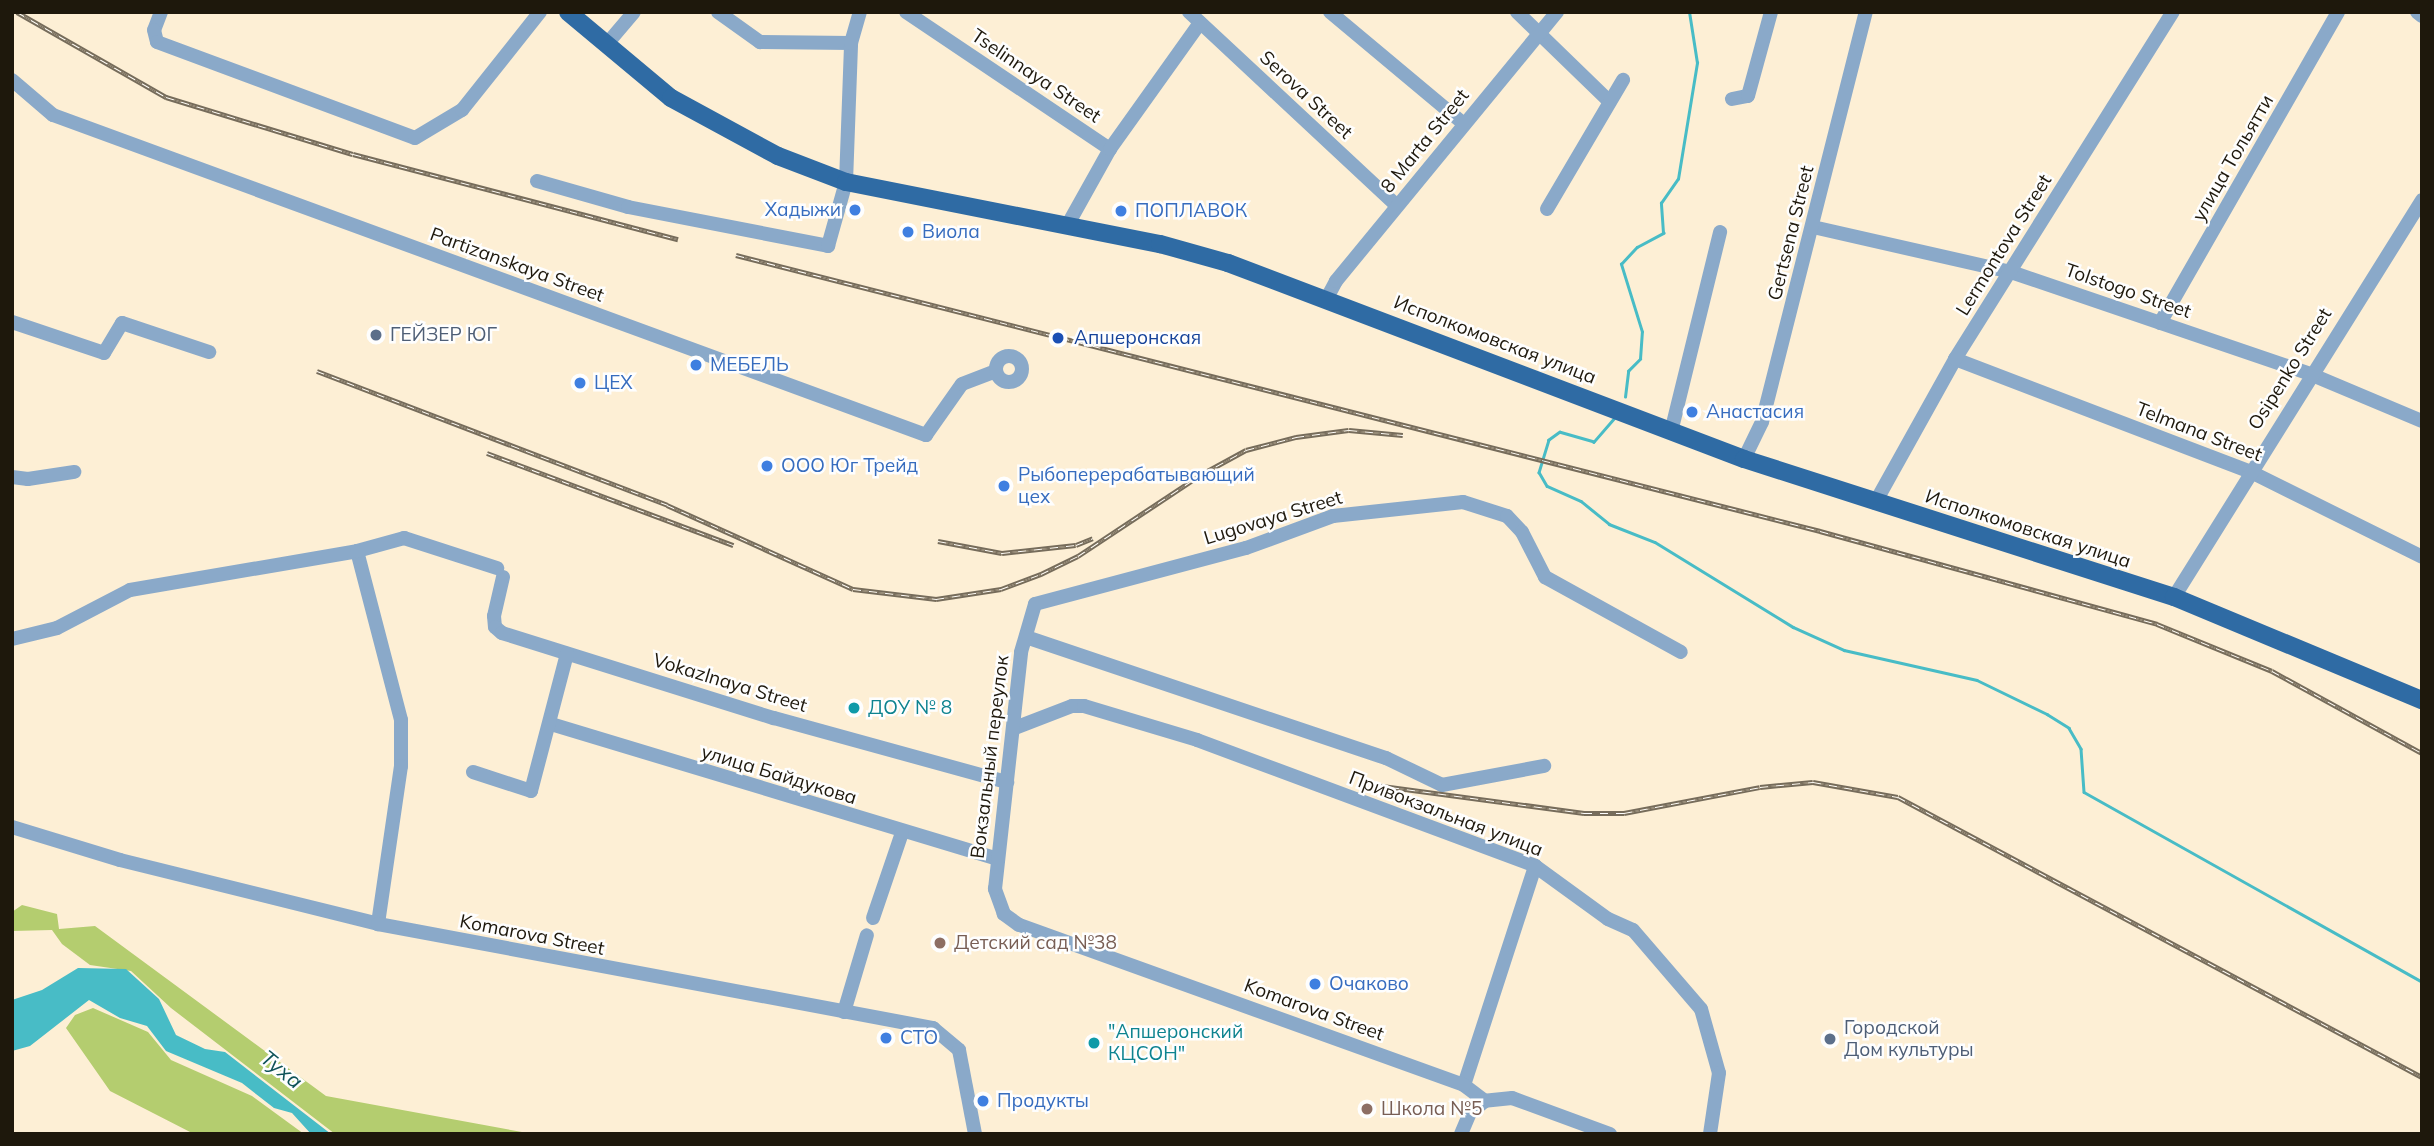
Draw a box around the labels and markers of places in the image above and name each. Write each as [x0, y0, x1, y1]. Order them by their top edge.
place label: Хадыжи [765, 199, 841, 221]
place label: ПОПЛАВОК [1135, 200, 1247, 222]
marker: Хадыжи [847, 202, 863, 218]
marker: ПОПЛАВОК [1113, 203, 1129, 219]
place label: Виола [922, 221, 980, 243]
marker: Виола [900, 224, 916, 240]
place label: ГЕЙЗЕР ЮГ [390, 324, 497, 346]
marker: ГЕЙЗЕР ЮГ [368, 327, 384, 343]
place label: Апшеронская [1074, 327, 1201, 349]
marker: Апшеронская [1048, 328, 1068, 348]
place label: МЕБЕЛЬ [710, 354, 789, 376]
marker: МЕБЕЛЬ [688, 357, 704, 373]
place label: ЦЕХ [594, 372, 633, 394]
marker: ЦЕХ [572, 375, 588, 391]
place label: Анастасия [1706, 401, 1804, 423]
marker: Анастасия [1684, 404, 1700, 420]
place label: ООО Юг Трейд [781, 455, 918, 477]
marker: ООО Юг Трейд [759, 458, 775, 474]
place label: Рыбоперерабатывающий цех [1018, 464, 1255, 508]
marker: Рыбоперерабатывающий цех [996, 478, 1012, 494]
place label: ДОУ № 8 [868, 697, 952, 719]
marker: ДОУ № 8 [846, 700, 862, 716]
place label: Детский сад №38 [954, 932, 1117, 954]
marker: Детский сад №38 [932, 935, 948, 951]
place label: Очаково [1329, 973, 1409, 995]
marker: Очаково [1307, 976, 1323, 992]
place label: Городской Дом культуры [1844, 1017, 1974, 1061]
place label: "Апшеронский КЦСОН" [1108, 1021, 1243, 1065]
place label: СТО [900, 1027, 938, 1049]
marker: СТО [878, 1030, 894, 1046]
marker: Городской Дом культуры [1822, 1031, 1838, 1047]
marker: "Апшеронский КЦСОН" [1086, 1035, 1102, 1051]
place label: Продукты [997, 1090, 1089, 1112]
marker: Продукты [975, 1093, 991, 1109]
place label: Школа №5 [1381, 1098, 1482, 1120]
marker: Школа №5 [1359, 1101, 1375, 1117]

